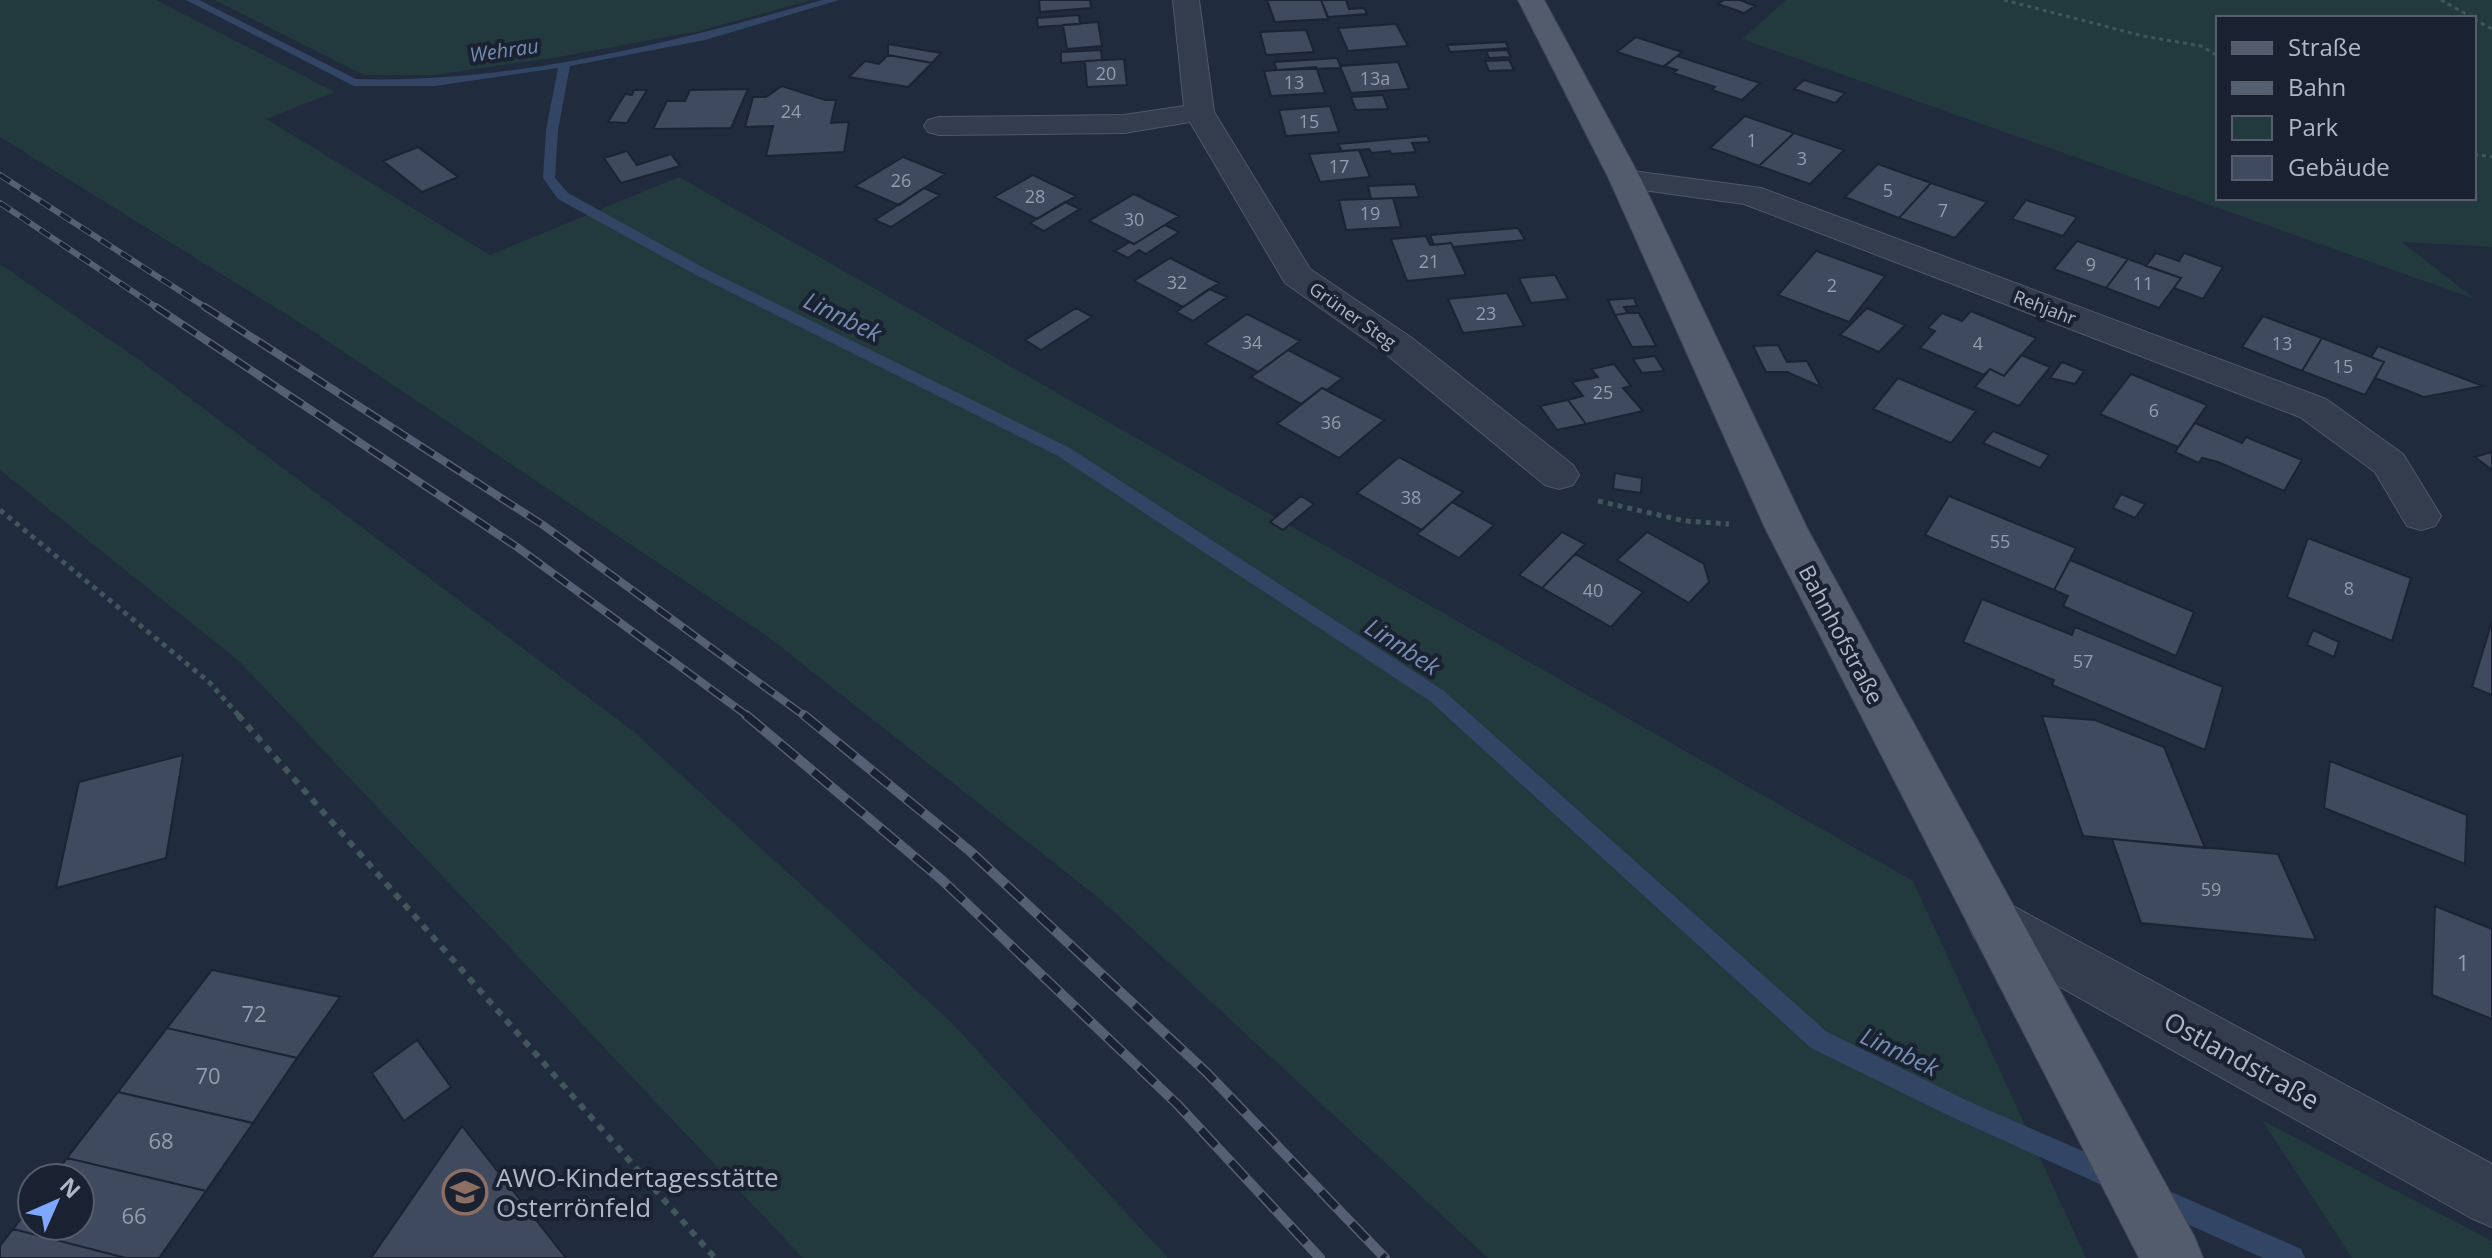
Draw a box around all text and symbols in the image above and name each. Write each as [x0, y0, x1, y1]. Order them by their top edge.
legend [2216, 16, 2476, 200]
text: Straße [2288, 30, 2361, 63]
water label: Wehrau [468, 32, 540, 68]
house number: 20 [1096, 61, 1116, 85]
house number: 13a [1360, 66, 1390, 90]
house number: 13 [1284, 70, 1304, 94]
text: Bahn [2288, 70, 2346, 103]
house number: 24 [781, 99, 801, 123]
house number: 15 [1299, 109, 1319, 133]
text: Park [2288, 110, 2339, 143]
house number: 1 [1747, 128, 1757, 152]
house number: 3 [1797, 146, 1807, 170]
text: Gebäude [2288, 150, 2390, 183]
house number: 17 [1329, 154, 1349, 178]
house number: 26 [891, 168, 911, 192]
house number: 5 [1883, 178, 1893, 202]
house number: 28 [1025, 184, 1045, 208]
house number: 7 [1938, 198, 1948, 222]
house number: 19 [1360, 201, 1380, 225]
house number: 30 [1124, 207, 1144, 231]
house number: 21 [1419, 249, 1439, 273]
house number: 9 [2086, 252, 2096, 276]
house number: 32 [1167, 270, 1187, 294]
house number: 11 [2133, 271, 2153, 295]
house number: 2 [1827, 273, 1837, 297]
street label: Grüner Steg [1305, 276, 1401, 354]
water label: Linnbek [799, 283, 889, 350]
street label: Rehjahr [2010, 284, 2080, 330]
house number: 23 [1476, 301, 1496, 325]
house number: 34 [1242, 330, 1262, 354]
house number: 4 [1973, 331, 1983, 355]
house number: 13 [2272, 331, 2292, 355]
house number: 15 [2333, 354, 2353, 378]
house number: 25 [1593, 380, 1613, 404]
house number: 6 [2149, 398, 2159, 422]
house number: 36 [1321, 410, 1341, 434]
house number: 38 [1401, 485, 1421, 509]
house number: 55 [1990, 529, 2010, 553]
street label: Bahnhofstraße [1793, 559, 1891, 709]
house number: 8 [2344, 576, 2354, 600]
house number: 40 [1583, 578, 1603, 602]
water label: Linnbek [1359, 610, 1448, 683]
house number: 57 [2073, 649, 2093, 673]
house number: 59 [2201, 877, 2221, 901]
house number: 1 [2457, 947, 2469, 977]
house number: 72 [241, 998, 267, 1028]
street label: Ostlandstraße [2158, 1002, 2326, 1118]
water label: Linnbek [1856, 1019, 1946, 1084]
house number: 70 [195, 1060, 221, 1090]
house number: 68 [148, 1125, 174, 1155]
place label: AWO-Kindertagesstätte Osterrönfeld [496, 1159, 779, 1225]
north arrow [16, 1162, 96, 1242]
school or university icon: AWO-Kindertagesstätte Osterrönfeld [441, 1168, 489, 1216]
text: N [54, 1170, 88, 1204]
house number: 66 [121, 1200, 147, 1230]

